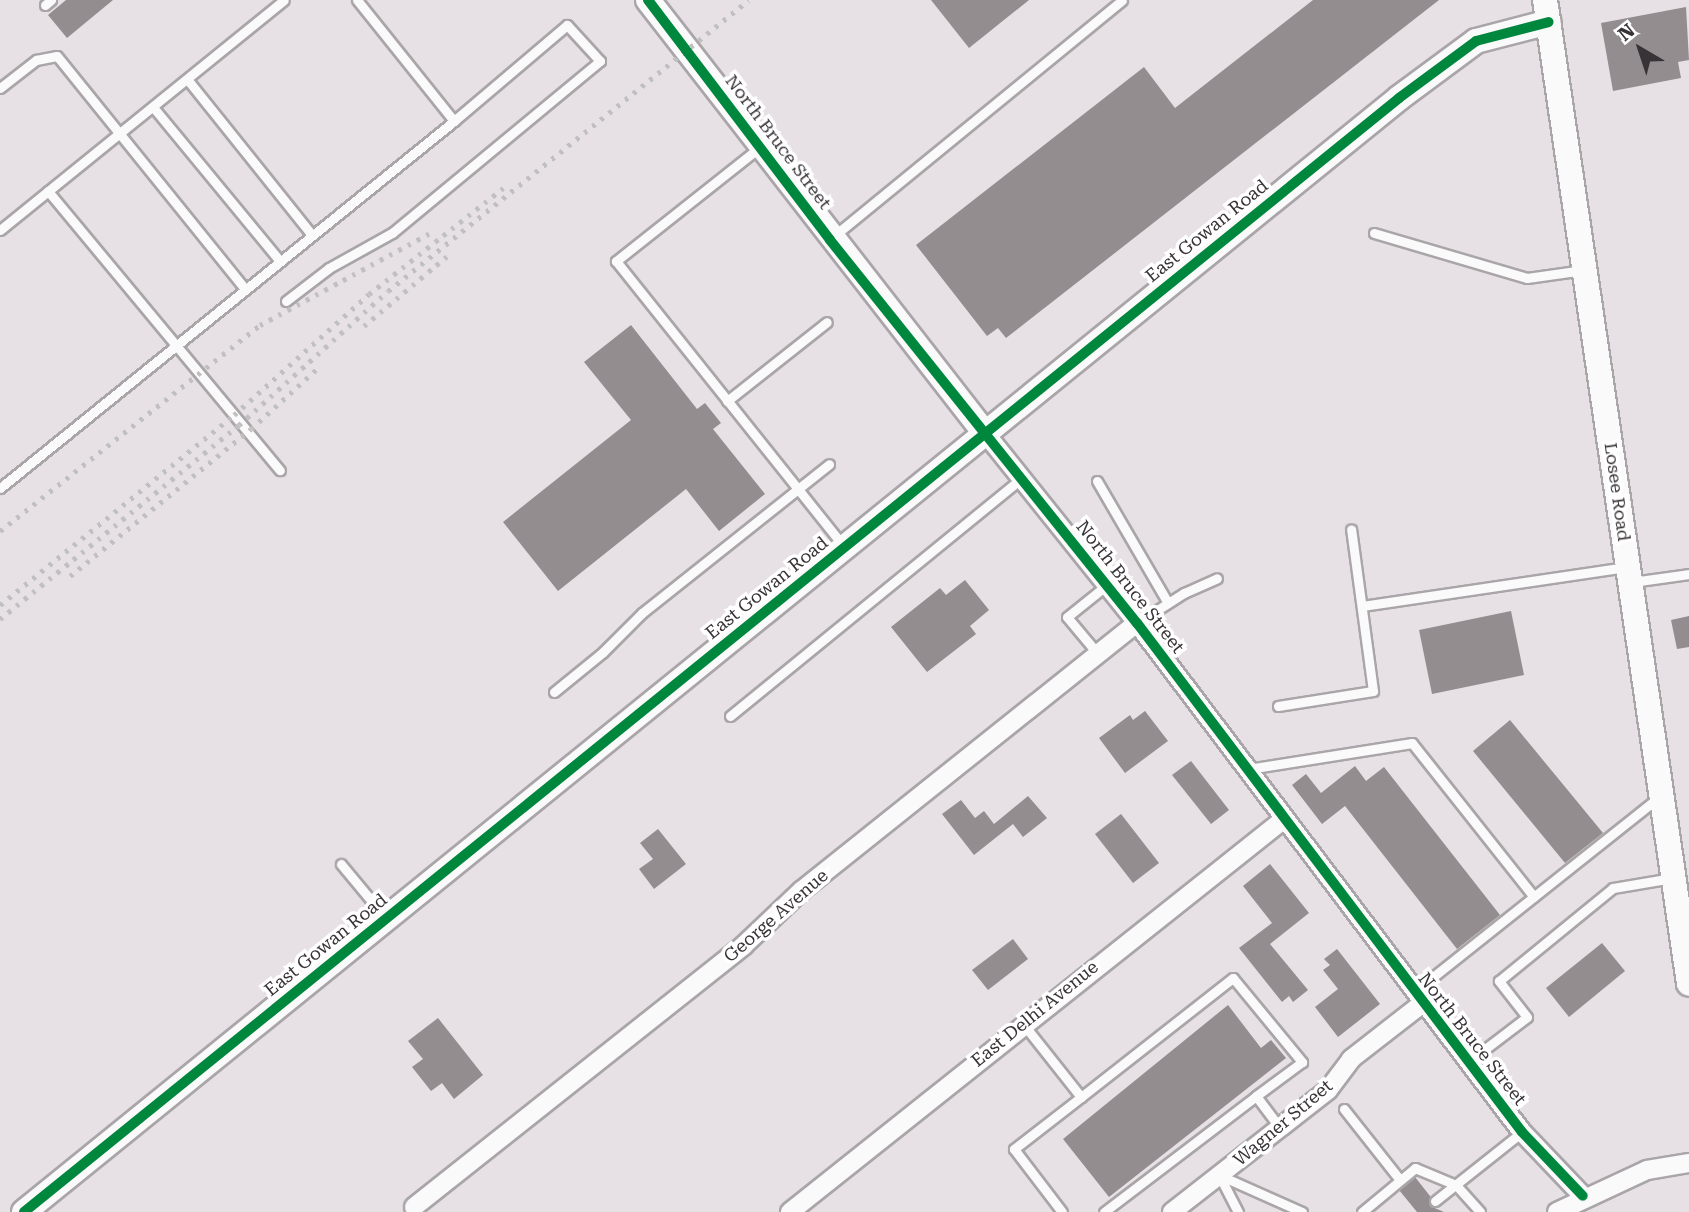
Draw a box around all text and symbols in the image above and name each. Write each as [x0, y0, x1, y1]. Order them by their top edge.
north arrow [1605, 14, 1675, 84]
text: N [1614, 19, 1639, 46]
street label: North Bruce Street [720, 71, 836, 213]
street label: East Gowan Road [1142, 175, 1272, 287]
street label: Losee Road [1599, 441, 1635, 543]
street label: North Bruce Street [1071, 516, 1189, 658]
street label: East Gowan Road [702, 532, 832, 644]
street label: George Avenue [719, 865, 833, 967]
street label: East Gowan Road [261, 889, 391, 1001]
street label: East Delhi Avenue [967, 956, 1103, 1072]
street label: North Bruce Street [1413, 968, 1531, 1110]
street label: Wagner Street [1229, 1075, 1337, 1171]

